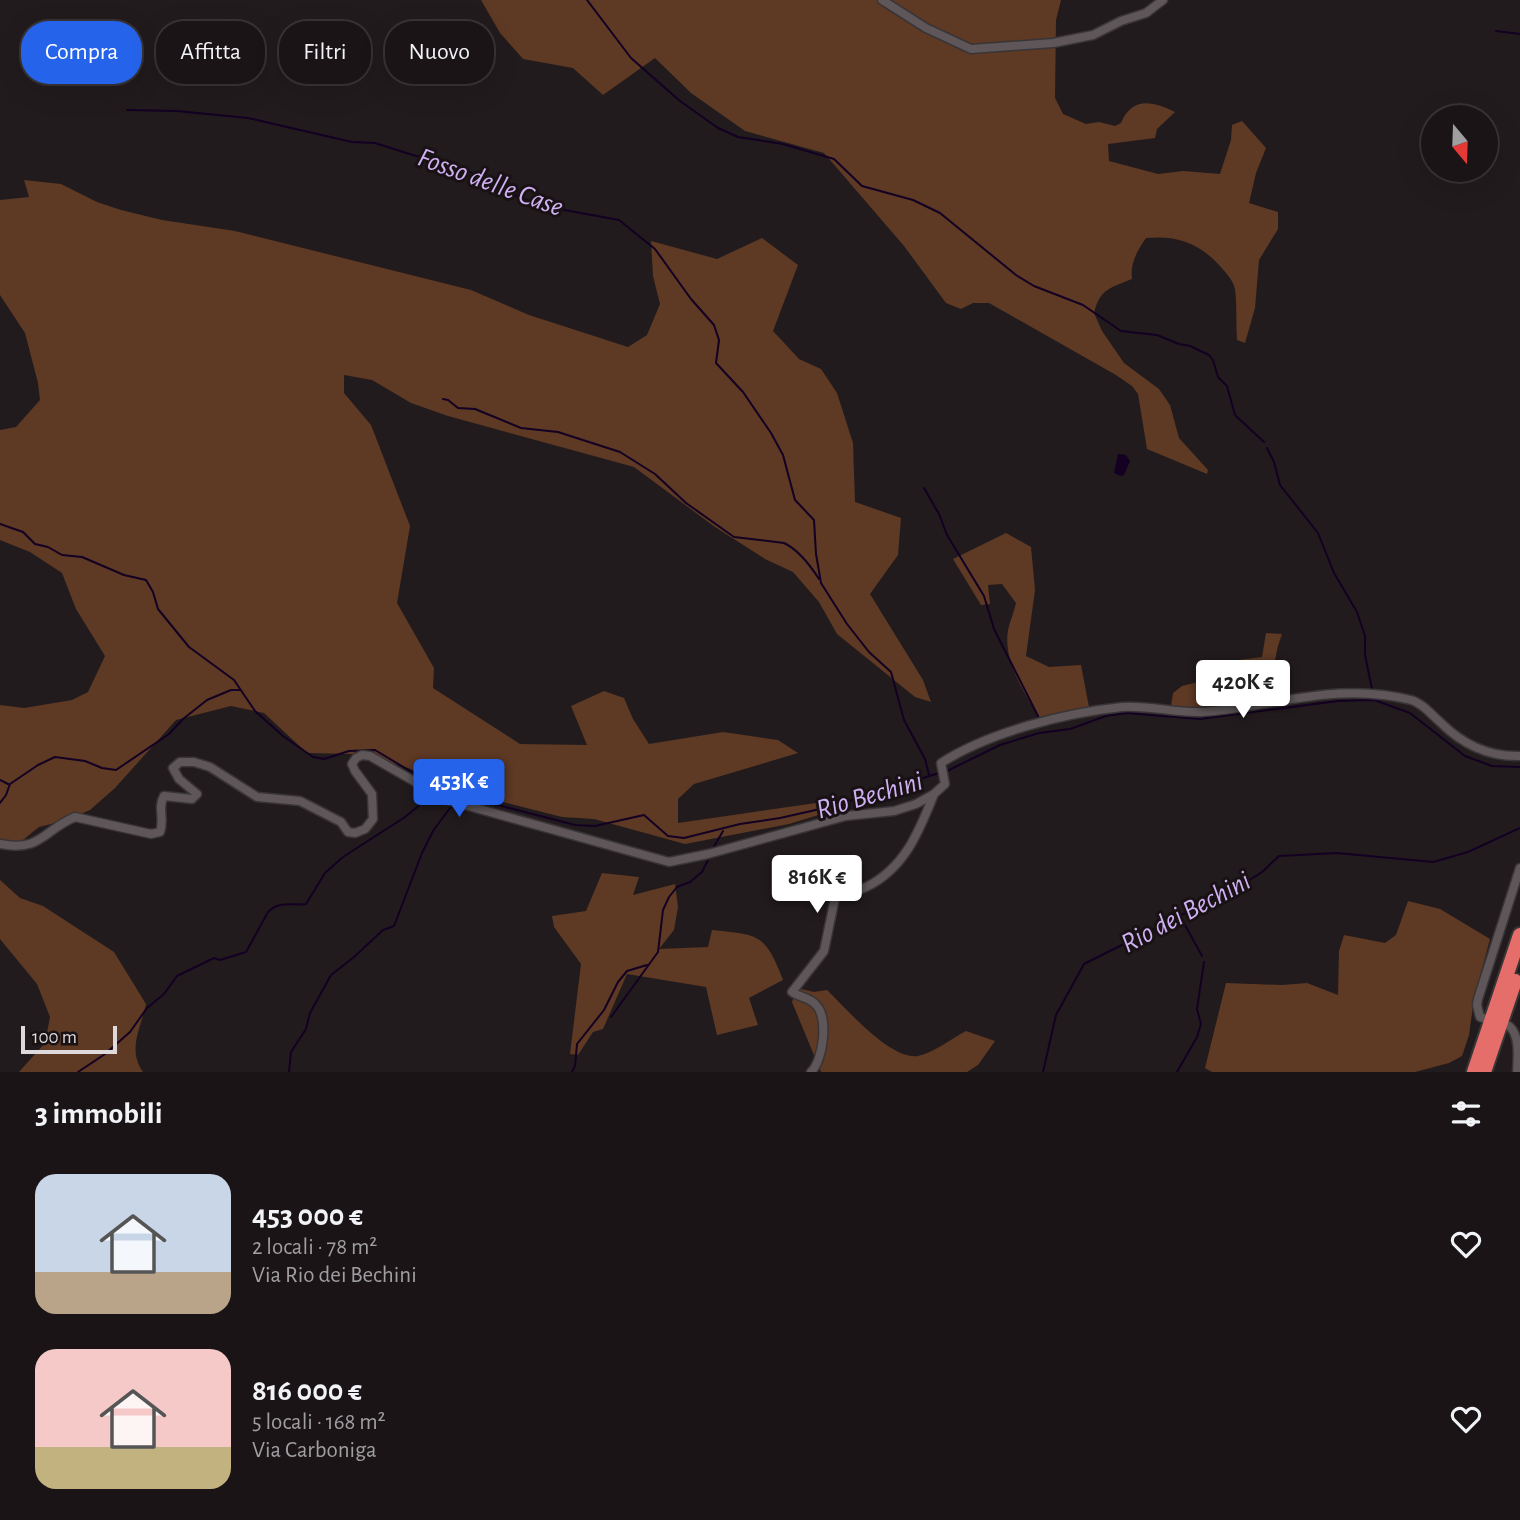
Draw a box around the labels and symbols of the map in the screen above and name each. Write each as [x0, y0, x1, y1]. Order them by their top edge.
north arrow [1421, 105, 1498, 182]
water label: Fosso delle Case [414, 144, 567, 222]
pin: 420K € [1186, 660, 1300, 720]
pin: 453K € [402, 760, 516, 819]
water label: Rio Bechini [813, 767, 926, 824]
pin: 816K € [760, 856, 874, 915]
water label: Rio dei Bechini [1117, 867, 1255, 958]
scale bar [21, 1023, 117, 1055]

